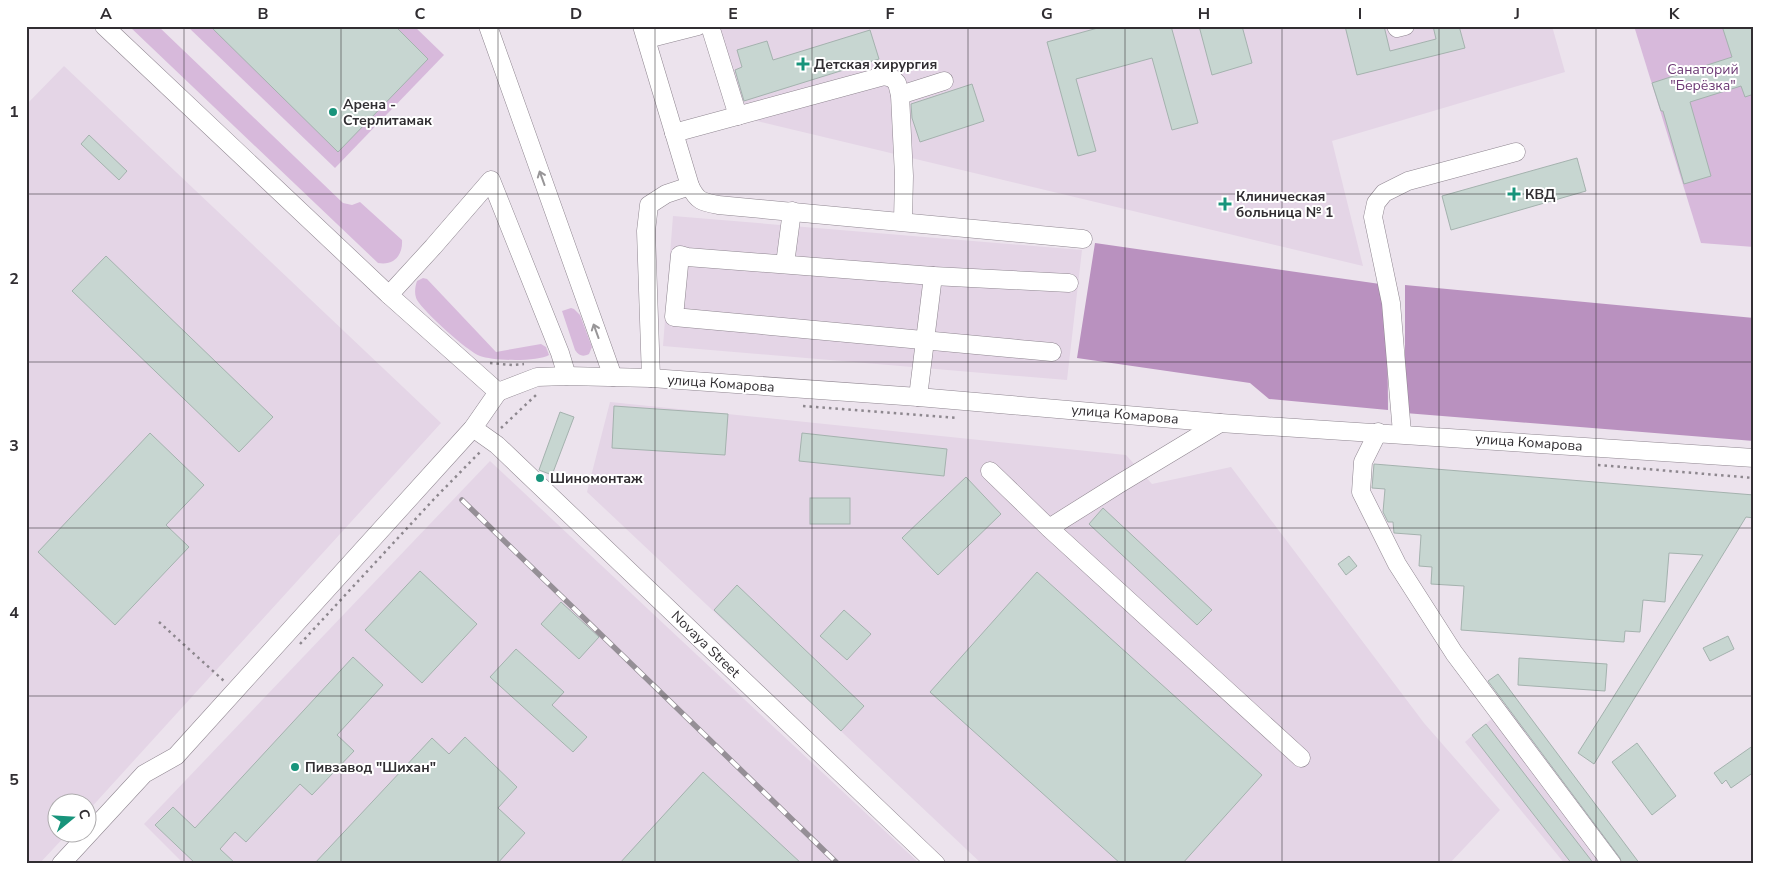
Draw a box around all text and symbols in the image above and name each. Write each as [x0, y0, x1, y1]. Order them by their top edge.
text: A [100, 3, 112, 25]
text: B [257, 3, 269, 25]
text: C [415, 3, 426, 25]
text: D [570, 3, 582, 25]
text: E [728, 3, 738, 25]
text: F [886, 3, 895, 25]
text: G [1041, 3, 1053, 25]
text: H [1198, 3, 1210, 25]
text: I [1358, 3, 1362, 25]
text: J [1513, 3, 1520, 25]
text: K [1669, 3, 1681, 25]
place label: Детская хирургия [814, 55, 937, 74]
marker: Детская хирургия [796, 57, 810, 71]
park label: Санаторий "Берёзка" [1667, 60, 1739, 95]
place label: Арена - Стерлитамак [343, 95, 432, 130]
text: 1 [9, 101, 19, 123]
marker: Арена - Стерлитамак [327, 106, 339, 118]
one-way arrow [537, 170, 546, 186]
place label: КВД [1525, 185, 1555, 204]
place label: Клиническая больница № 1 [1236, 187, 1333, 222]
marker: КВД [1507, 187, 1521, 201]
marker: Клиническая больница № 1 [1218, 197, 1232, 211]
text: 2 [9, 268, 19, 290]
one-way arrow [591, 324, 600, 339]
street label: улица Комарова [667, 370, 775, 397]
street label: улица Комарова [1071, 400, 1179, 429]
street label: улица Комарова [1475, 429, 1583, 456]
text: 3 [9, 435, 19, 457]
place label: Шиномонтаж [550, 469, 643, 488]
marker: Шиномонтаж [534, 472, 546, 484]
text: 4 [9, 602, 19, 624]
street label: Novaya Street [667, 607, 744, 682]
place label: Пивзавод "Шихан" [305, 758, 436, 777]
marker: Пивзавод "Шихан" [289, 761, 301, 773]
text: 5 [9, 769, 19, 791]
north arrow [48, 792, 98, 842]
text: С [73, 807, 95, 822]

